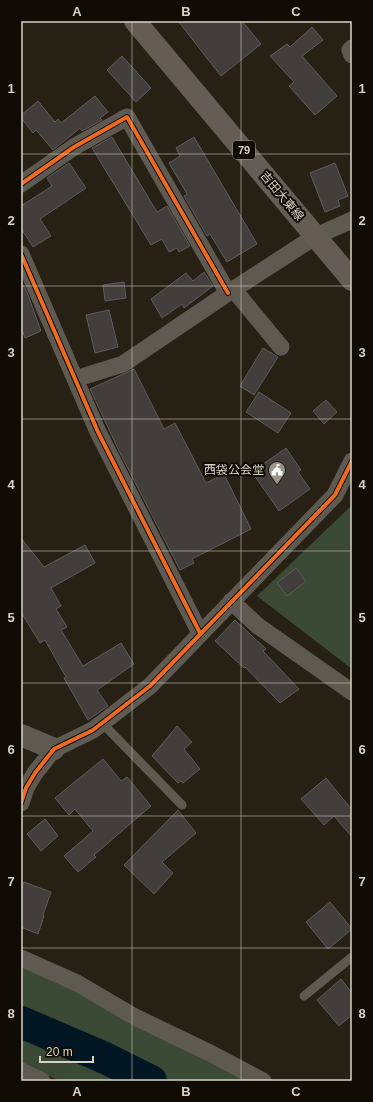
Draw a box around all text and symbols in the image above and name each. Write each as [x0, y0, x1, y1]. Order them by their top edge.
text: A [72, 4, 82, 19]
text: B [181, 4, 191, 19]
text: C [291, 4, 301, 19]
text: 1 [7, 81, 15, 96]
text: 1 [358, 81, 366, 96]
road number: 79 [233, 141, 255, 159]
street label: 吉田大東線 [257, 169, 307, 223]
text: 2 [7, 213, 15, 228]
text: 2 [358, 213, 366, 228]
text: 3 [7, 345, 15, 360]
text: 3 [358, 345, 366, 360]
public building icon: 西袋公会堂 [267, 460, 287, 485]
place label: 西袋公会堂 [204, 463, 264, 477]
text: 4 [7, 477, 15, 492]
text: 4 [358, 477, 366, 492]
text: 5 [7, 610, 15, 625]
text: 5 [358, 610, 366, 625]
text: 6 [7, 742, 15, 757]
text: 6 [358, 742, 366, 757]
text: 7 [7, 874, 15, 889]
text: 7 [358, 874, 366, 889]
text: 8 [7, 1006, 15, 1021]
text: 8 [358, 1006, 366, 1021]
scale bar [40, 1038, 93, 1064]
text: 20 m [46, 1045, 73, 1059]
text: A [72, 1084, 82, 1099]
text: B [181, 1084, 191, 1099]
text: C [291, 1084, 301, 1099]

